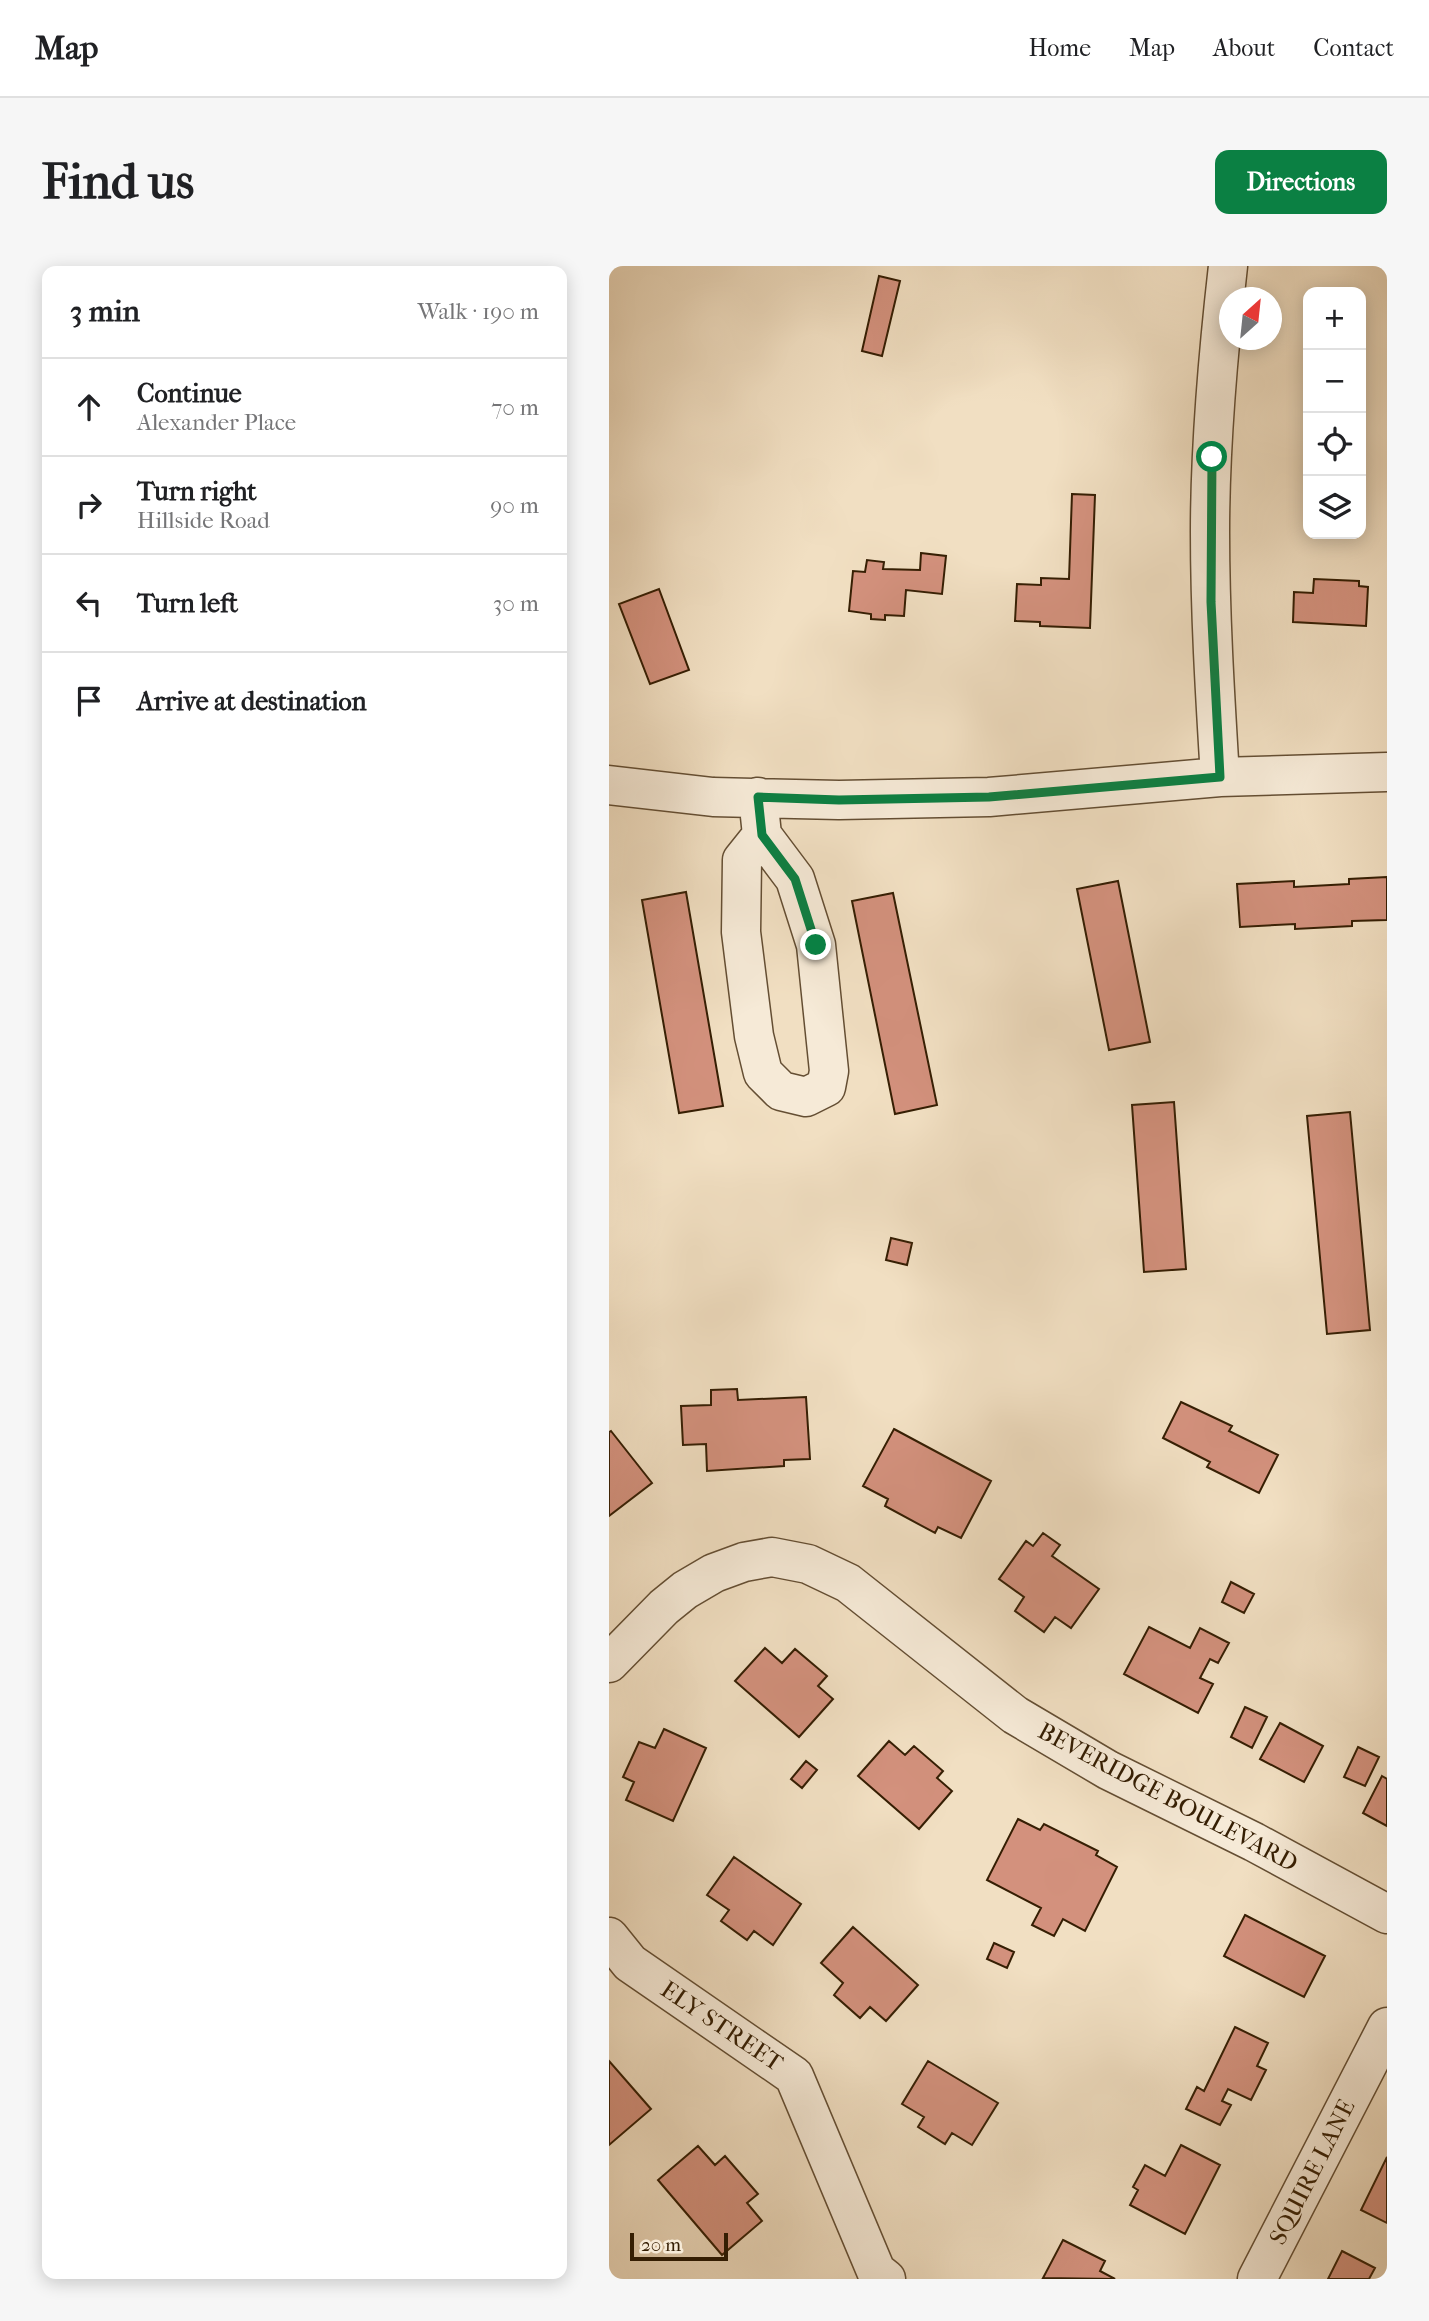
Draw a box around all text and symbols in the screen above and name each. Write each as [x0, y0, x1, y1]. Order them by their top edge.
text: Map [35, 29, 98, 68]
text: Home [1029, 34, 1091, 62]
text: Map [1129, 34, 1175, 62]
text: About [1213, 34, 1275, 62]
text: Contact [1313, 34, 1394, 62]
button: Directions [1215, 150, 1387, 214]
text: Find us [42, 153, 194, 211]
north arrow [1219, 287, 1282, 350]
map controls [1303, 287, 1366, 539]
button: + [1303, 287, 1366, 350]
text: 3 min [70, 294, 140, 329]
text: Walk · 190 m [418, 298, 539, 325]
button: − [1303, 350, 1366, 413]
text: Continue [137, 378, 242, 409]
icon: ahead [70, 388, 108, 426]
text: 70 m [491, 394, 539, 421]
text: Alexander Place [137, 409, 296, 436]
button: locate [1303, 413, 1366, 476]
route start [1196, 441, 1227, 472]
text: Turn right [137, 476, 257, 507]
button: layers [1303, 476, 1366, 539]
icon: right [70, 486, 108, 524]
text: 90 m [490, 492, 539, 519]
text: Hillside Road [137, 507, 270, 534]
icon: left [70, 584, 108, 622]
text: Turn left [137, 588, 238, 619]
text: 30 m [493, 590, 539, 617]
icon: arrive [70, 682, 108, 720]
text: Arrive at destination [137, 686, 367, 717]
route end [800, 929, 831, 960]
street label: BEVERIDGE BOULEVARD [1033, 1717, 1303, 1877]
street label: ELY STREET [656, 1975, 789, 2077]
street label: SQUIRE LANE [1263, 2095, 1361, 2249]
scale bar [630, 2230, 728, 2262]
text: 20 m [641, 2234, 681, 2256]

